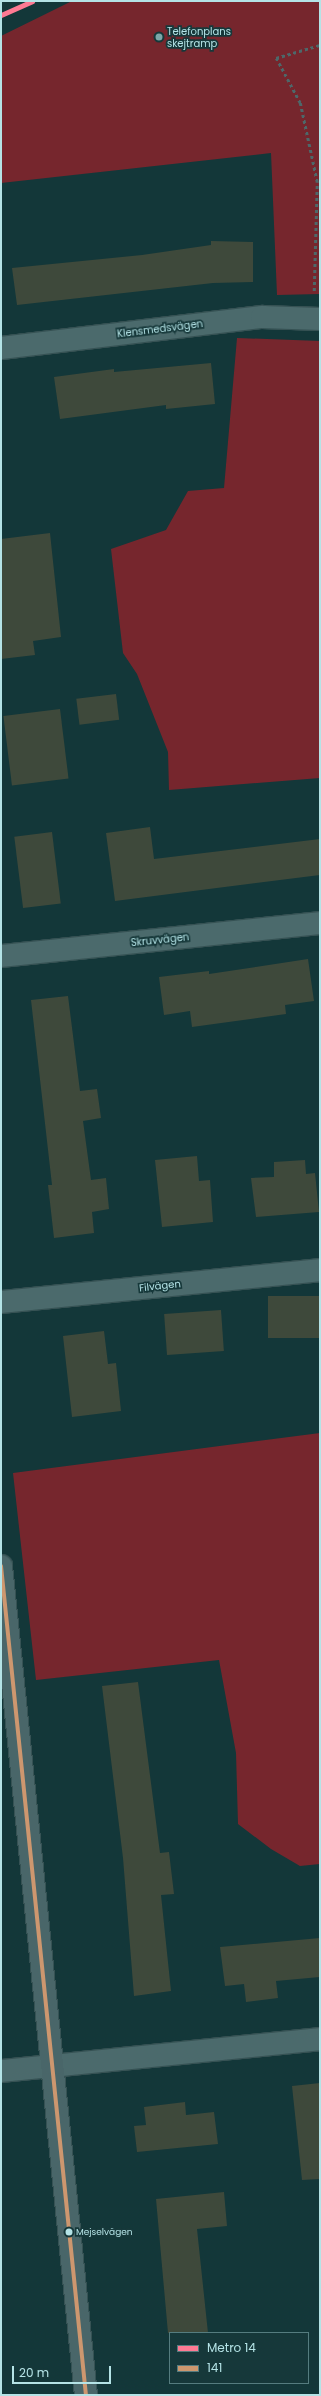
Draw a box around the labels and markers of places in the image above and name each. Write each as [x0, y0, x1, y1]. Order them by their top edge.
place label: Telefonplans skejtramp [167, 25, 231, 48]
marker: Telefonplans skejtramp [154, 32, 164, 42]
marker: Mejselvägen [64, 2227, 74, 2237]
place label: Mejselvägen [76, 2227, 133, 2237]

